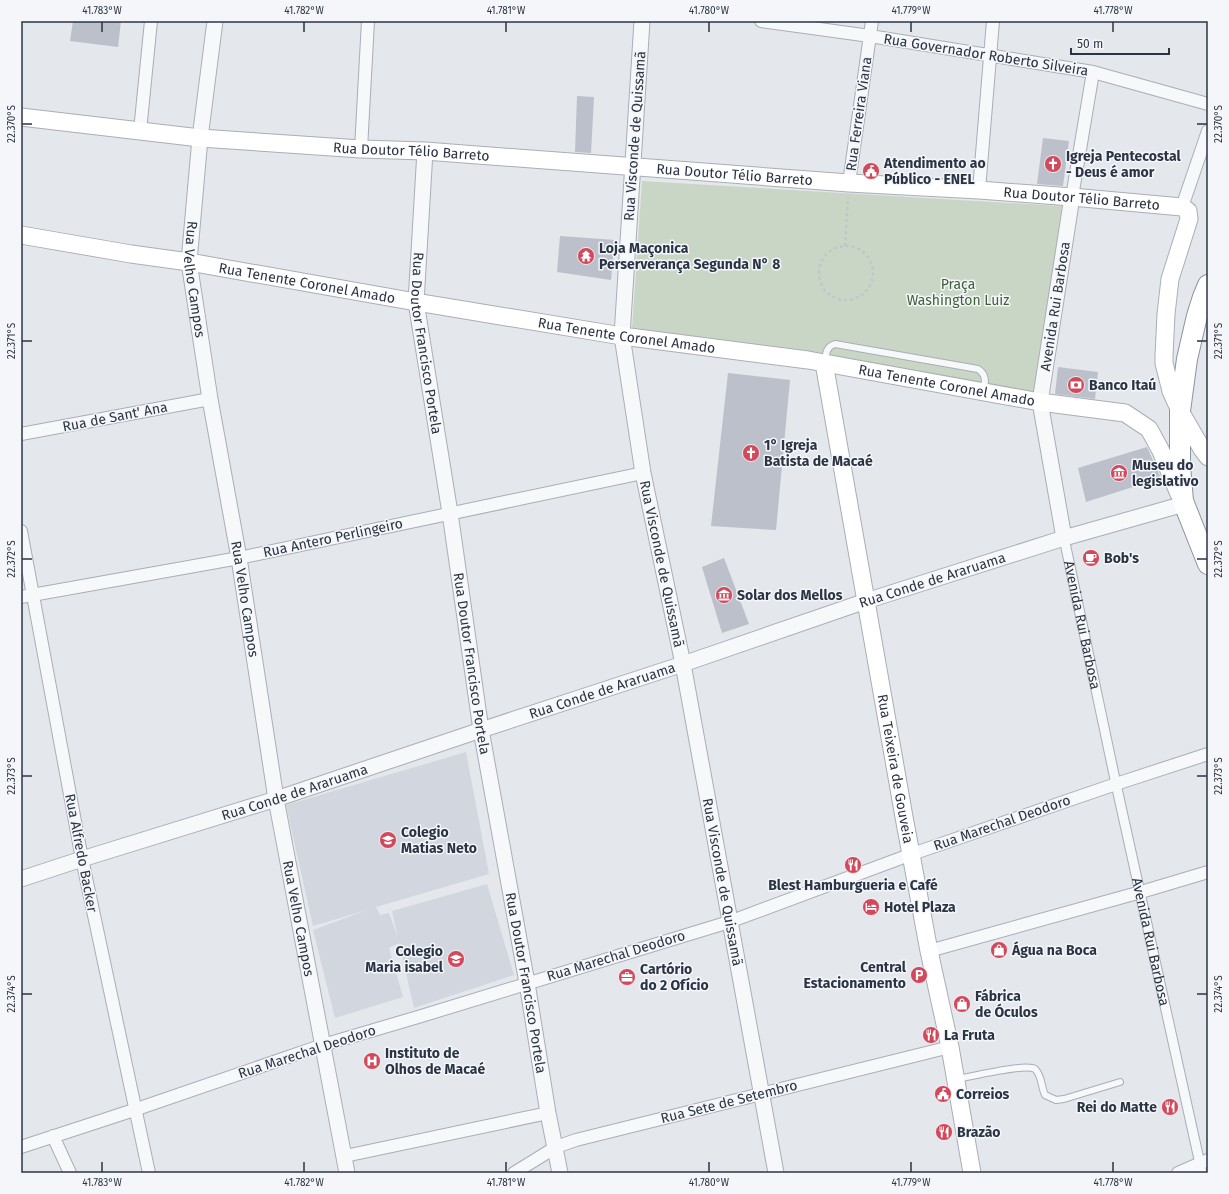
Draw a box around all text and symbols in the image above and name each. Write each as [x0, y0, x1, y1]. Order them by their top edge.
text: 41.783°W [82, 5, 123, 17]
text: 41.782°W [284, 5, 325, 17]
text: 41.781°W [487, 5, 526, 17]
text: 41.780°W [689, 5, 730, 17]
text: 41.779°W [892, 5, 931, 17]
text: 41.778°W [1093, 5, 1133, 17]
street label: Rua Governador Roberto Silveira [882, 30, 1090, 80]
scale bar [1071, 30, 1169, 56]
text: 50 m [1077, 37, 1103, 51]
street label: Rua Visconde de Quissamã [621, 50, 649, 222]
street label: Rua Ferreira Viana [843, 56, 875, 172]
text: 22.370°S [6, 105, 18, 143]
text: 22.370°S [1213, 105, 1225, 143]
street label: Rua Doutor Télio Barreto [332, 139, 490, 164]
place label: Igreja Pentecostal - Deus é amor [1066, 148, 1181, 181]
church icon: Igreja Pentecostal - Deus é amor [1043, 154, 1063, 174]
place label: Atendimento ao Público - ENEL [883, 155, 986, 188]
street label: Rua Doutor Télio Barreto [656, 160, 813, 189]
public building icon: Atendimento ao Público - ENEL [861, 161, 881, 181]
street label: Rua Doutor Télio Barreto [1003, 183, 1161, 213]
street label: Rua Velho Campos [180, 220, 209, 339]
place label: Loja Maçonica Perserverança Segunda N° 8 [599, 240, 780, 274]
street label: Avenida Rui Barbosa [1036, 240, 1073, 372]
temple icon: Loja Maçonica Perserverança Segunda N° 8 [576, 246, 596, 266]
street label: Rua Doutor Francisco Portela [407, 251, 446, 435]
street label: Rua Tenente Coronel Amado [217, 259, 397, 307]
park label: Praça Washington Luiz [907, 276, 1009, 309]
street label: Rua Tenente Coronel Amado [537, 314, 716, 356]
text: 22.371°S [6, 322, 18, 359]
text: 22.371°S [1213, 322, 1225, 359]
street label: Rua Tenente Coronel Amado [857, 361, 1036, 409]
bank icon: Banco Itaú [1066, 375, 1086, 395]
place label: Banco Itaú [1089, 377, 1156, 394]
street label: Rua de Sant' Ana [61, 398, 169, 436]
place label: 1° Igreja Batista de Macaé [764, 437, 873, 470]
church icon: 1° Igreja Batista de Macaé [741, 443, 761, 463]
place label: Museu do legislativo [1132, 457, 1199, 490]
museum icon: Museu do legislativo [1109, 463, 1129, 483]
street label: Rua Visconde de Quissamã [636, 479, 688, 649]
street label: Rua Antero Perlingeiro [262, 515, 404, 561]
street label: Rua Velho Campos [227, 539, 263, 659]
text: 22.372°S [6, 540, 18, 578]
text: 22.372°S [1213, 540, 1225, 578]
cafe icon: Bob's [1081, 548, 1101, 568]
street label: Rua Conde de Araruama [857, 549, 1008, 611]
place label: Bob's [1104, 550, 1139, 567]
street label: Avenida Rui Barbosa [1061, 559, 1104, 691]
street label: Rua Doutor Francisco Portela [450, 571, 494, 756]
museum icon: Solar dos Mellos [714, 585, 734, 605]
place label: Solar dos Mellos [737, 587, 843, 604]
street label: Rua Conde de Araruama [527, 659, 677, 722]
street label: Rua Teixeira de Gouveia [874, 693, 917, 845]
text: 22.373°S [6, 757, 18, 795]
text: 22.373°S [1213, 757, 1225, 795]
street label: Rua Conde de Araruama [219, 760, 370, 824]
street label: Rua Alfredo Backer [61, 792, 101, 914]
street label: Rua Marechal Deodoro [931, 792, 1073, 854]
street label: Rua Visconde de Quissamã [699, 797, 747, 967]
place label: Colegio Matias Neto [401, 824, 477, 857]
school or university icon: Colegio Matias Neto [378, 830, 398, 850]
restaurant icon: Blest Hamburgueria e Café [843, 855, 863, 875]
street label: Rua Velho Campos [279, 859, 318, 978]
street label: Avenida Rui Barbosa [1128, 876, 1173, 1007]
place label: Blest Hamburgueria e Café [768, 877, 938, 894]
street label: Rua Doutor Francisco Portela [502, 891, 550, 1075]
hotel icon: Hotel Plaza [861, 897, 881, 917]
place label: Hotel Plaza [884, 899, 956, 916]
street label: Rua Marechal Deodoro [545, 927, 687, 985]
shop icon: Água na Boca [989, 940, 1009, 960]
place label: Água na Boca [1011, 941, 1097, 959]
place label: Colegio Maria isabel [365, 943, 444, 976]
school or university icon: Colegio Maria isabel [446, 949, 466, 969]
place label: Central Estacionamento [803, 959, 907, 992]
place label: Cartório do 2 Ofício [640, 961, 709, 994]
parking icon: Central Estacionamento [909, 965, 929, 985]
office icon: Cartório do 2 Ofício [617, 967, 637, 987]
text: 22.374°S [6, 975, 18, 1013]
text: 22.374°S [1213, 975, 1225, 1013]
place label: Fábrica de Óculos [975, 988, 1038, 1021]
shop icon: Fábrica de Óculos [952, 994, 972, 1014]
street label: Rua Marechal Deodoro [236, 1022, 378, 1082]
restaurant icon: La Fruta [921, 1025, 941, 1045]
place label: La Fruta [944, 1027, 995, 1044]
place label: Instituto de Olhos de Macaé [385, 1045, 486, 1078]
hospital icon: Instituto de Olhos de Macaé [362, 1051, 382, 1071]
street label: Rua Sete de Setembro [659, 1077, 799, 1127]
public building icon: Correios [933, 1084, 953, 1104]
place label: Correios [956, 1086, 1010, 1103]
restaurant icon: Rei do Matte [1160, 1097, 1180, 1117]
place label: Rei do Matte [1077, 1099, 1157, 1116]
restaurant icon: Brazão [934, 1122, 954, 1142]
place label: Brazão [957, 1124, 1001, 1141]
text: 41.783°W [82, 1177, 123, 1189]
text: 41.782°W [284, 1177, 325, 1189]
text: 41.781°W [487, 1177, 526, 1189]
text: 41.780°W [689, 1177, 730, 1189]
text: 41.779°W [892, 1177, 931, 1189]
text: 41.778°W [1093, 1177, 1133, 1189]

